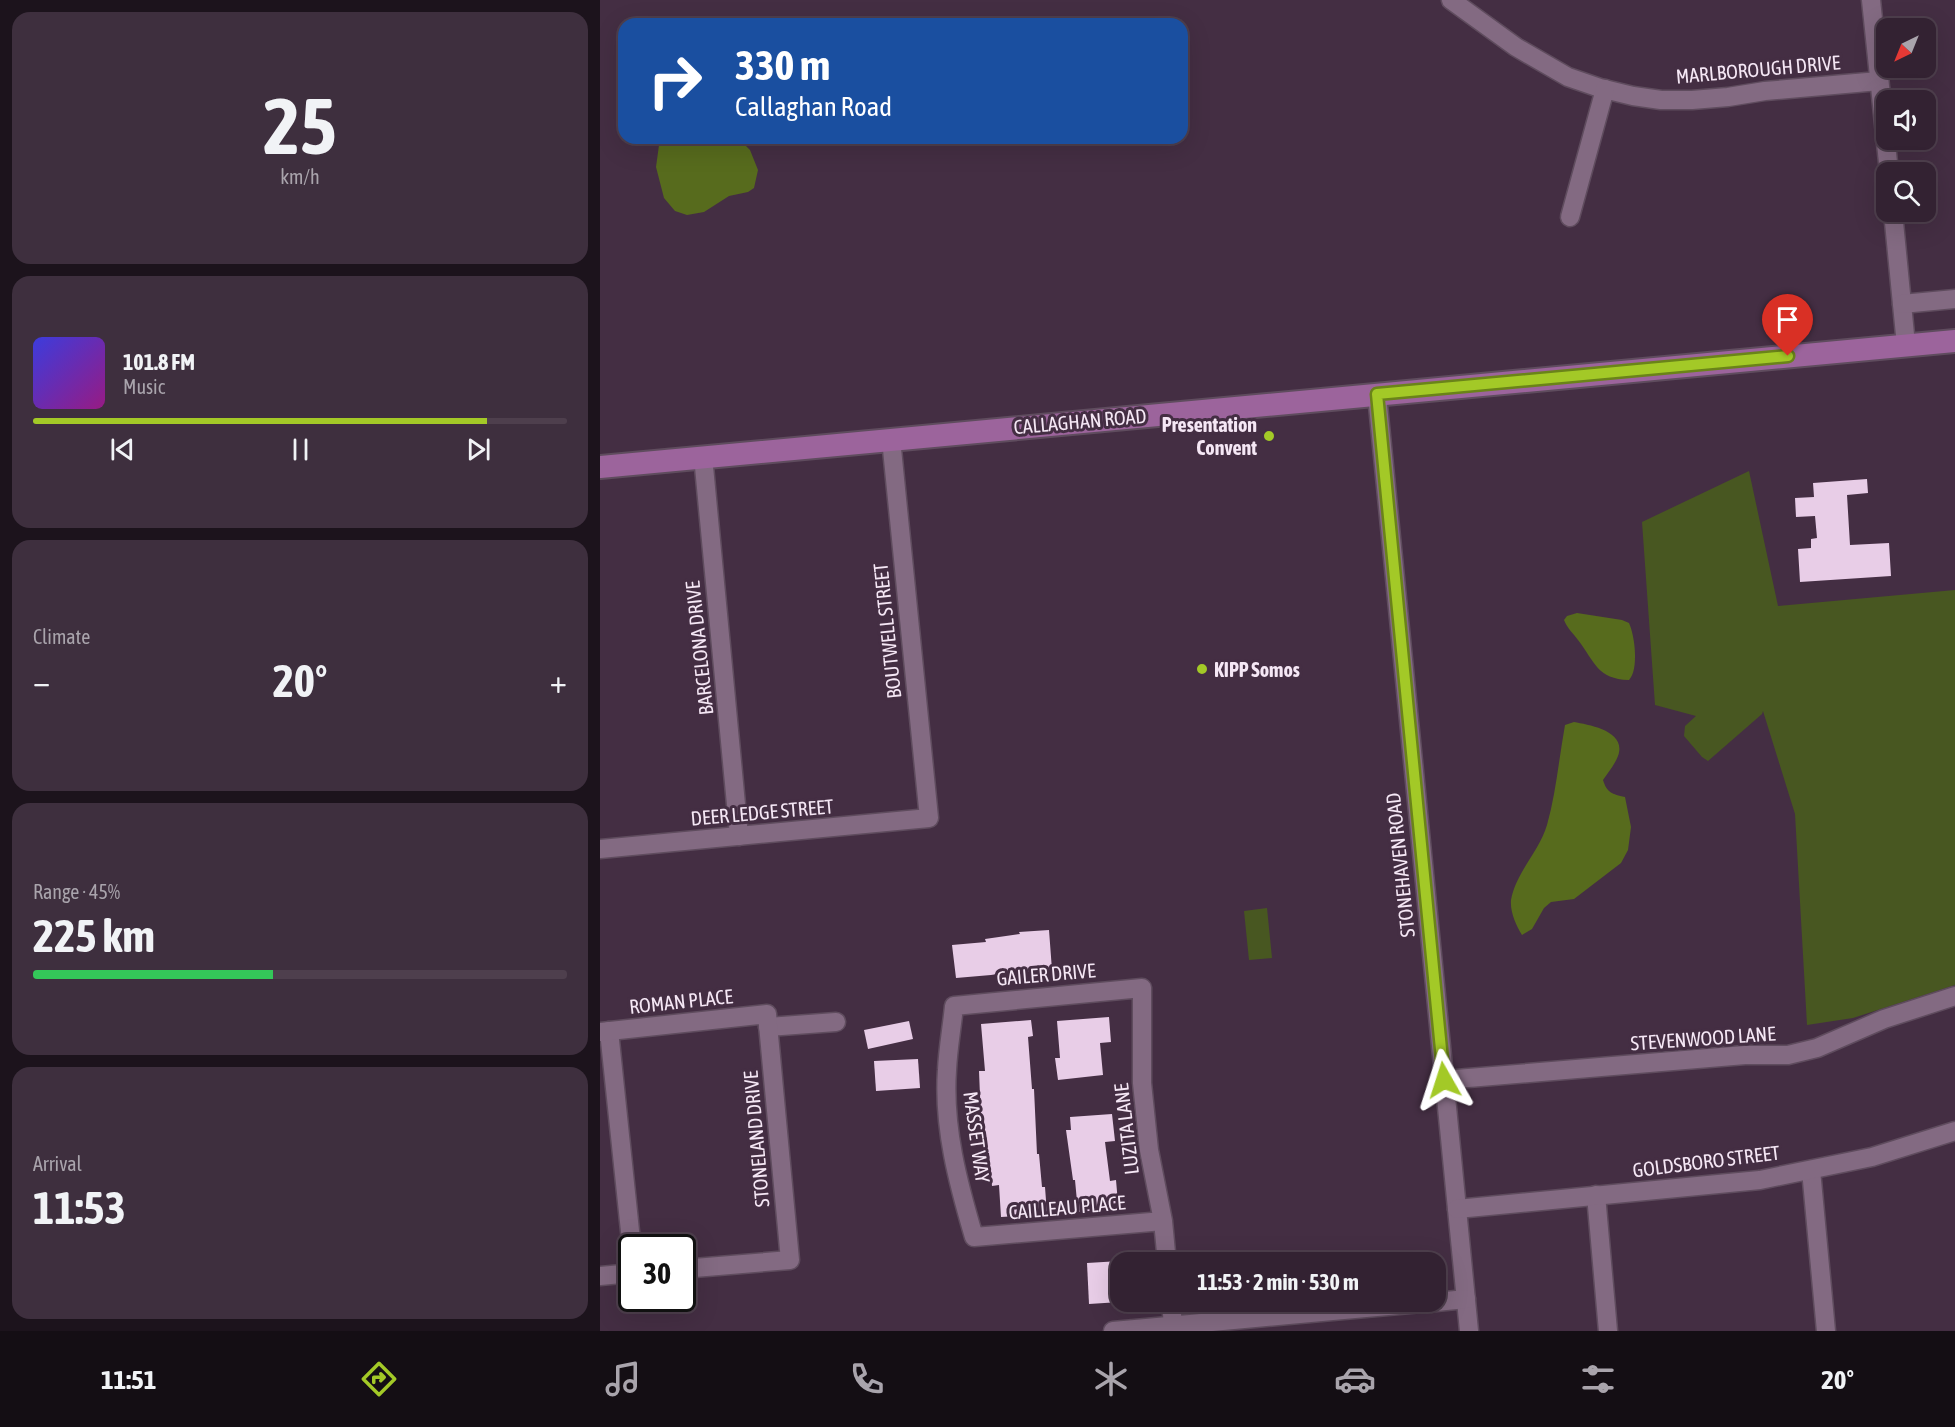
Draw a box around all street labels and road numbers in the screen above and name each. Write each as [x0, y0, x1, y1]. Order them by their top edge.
street label: MARLBOROUGH DRIVE [1675, 50, 1842, 88]
street label: CALLAGHAN ROAD [1013, 404, 1147, 438]
street label: BOUTWELL STREET [868, 562, 906, 700]
street label: BARCELONA DRIVE [680, 579, 717, 716]
street label: STONEHAVEN ROAD [1381, 792, 1419, 938]
street label: DEER LEDGE STREET [690, 794, 835, 830]
street label: GAILER DRIVE [996, 958, 1097, 990]
street label: ROMAN PLACE [628, 984, 734, 1018]
street label: STEVENWOOD LANE [1630, 1021, 1777, 1055]
street label: STONELAND DRIVE [739, 1069, 773, 1208]
street label: LUZITA LANE [1109, 1081, 1143, 1176]
street label: MASSET WAY [959, 1090, 995, 1184]
street label: GOLDSBORO STREET [1631, 1141, 1781, 1181]
street label: CAILLEAU PLACE [1008, 1190, 1127, 1224]

